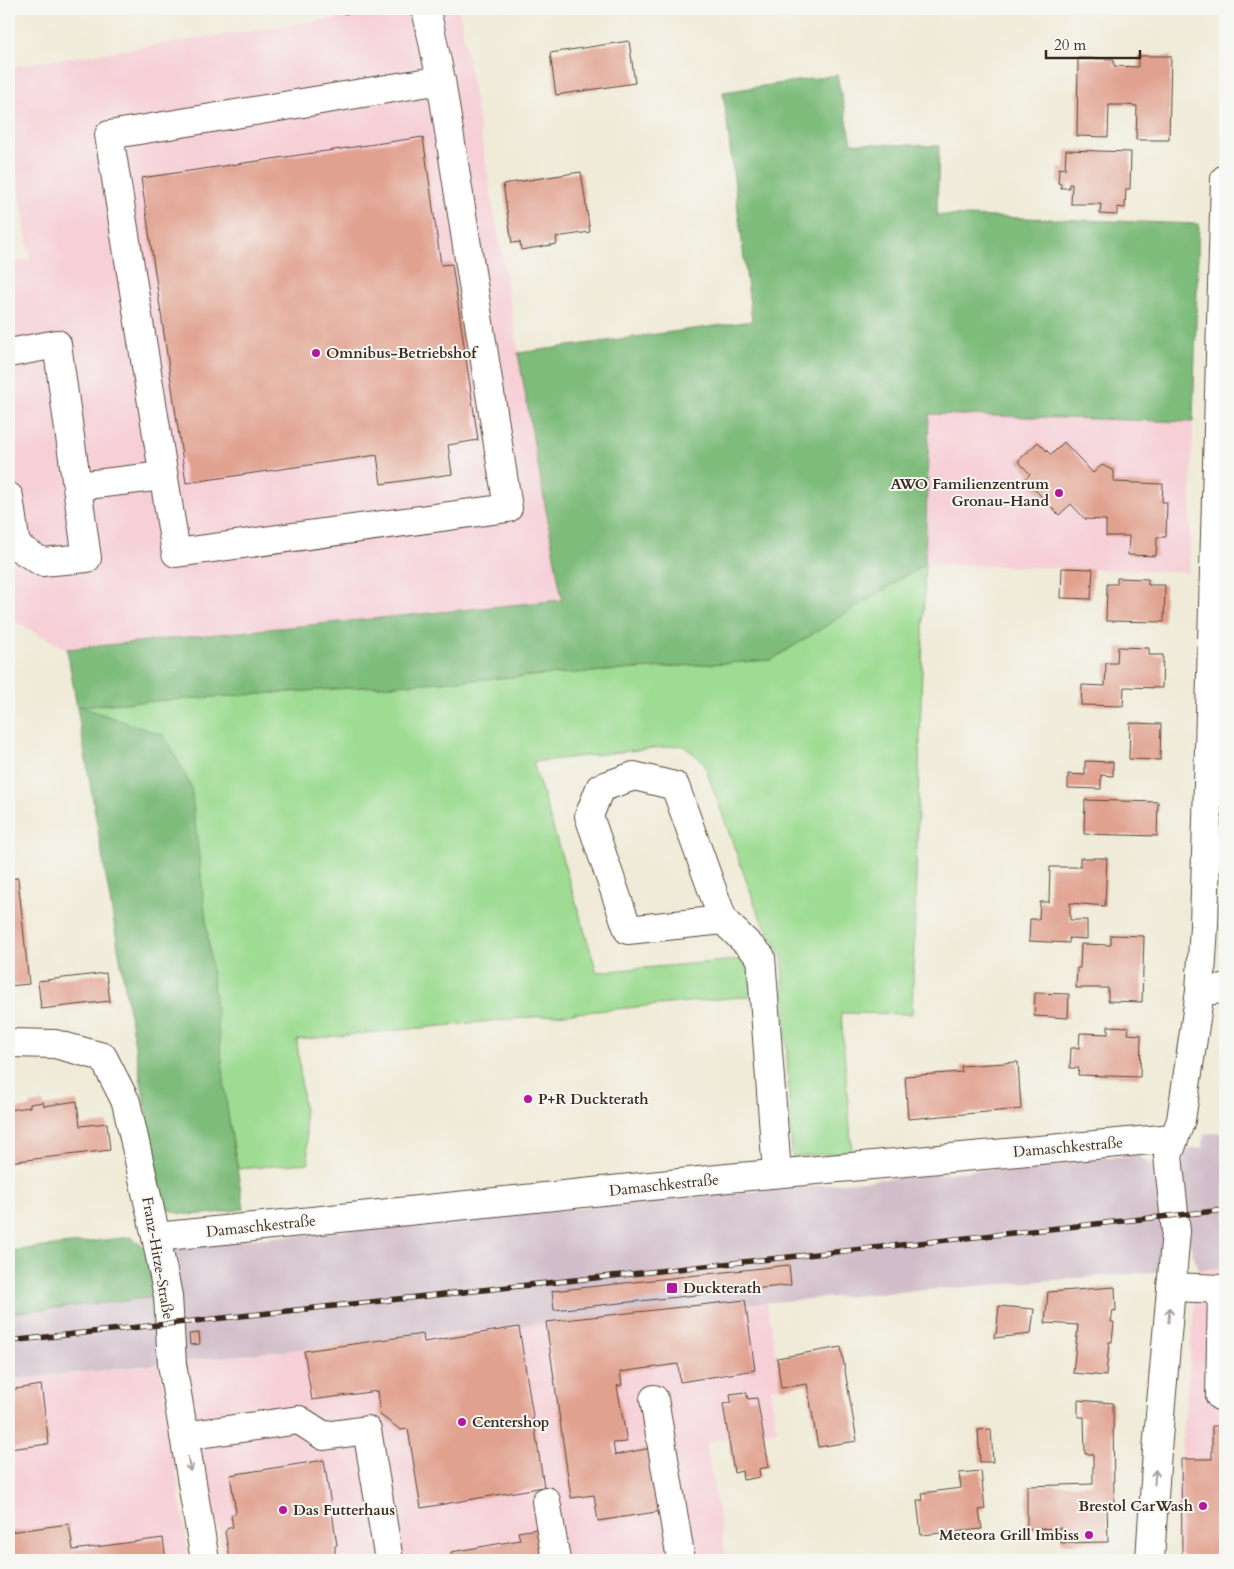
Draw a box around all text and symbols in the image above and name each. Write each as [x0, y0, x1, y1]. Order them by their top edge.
scale bar [1046, 28, 1140, 60]
text: 20 m [1054, 35, 1086, 55]
place label: Omnibus-Betriebshof [326, 343, 479, 363]
marker: Omnibus-Betriebshof [310, 347, 322, 359]
place label: AWO Familienzentrum Gronau-Hand [891, 474, 1049, 511]
marker: AWO Familienzentrum Gronau-Hand [1053, 487, 1065, 499]
place label: P+R Duckterath [538, 1089, 649, 1109]
marker: P+R Duckterath [522, 1093, 534, 1105]
street label: Damaschkestraße [1012, 1132, 1124, 1162]
street label: Damaschkestraße [608, 1169, 720, 1201]
street label: Franz-Hitze-Straße [137, 1195, 179, 1321]
street label: Damaschkestraße [205, 1210, 317, 1242]
place label: Duckterath [683, 1278, 762, 1298]
marker: Duckterath [665, 1281, 679, 1295]
one-way arrow [1164, 1307, 1173, 1323]
place label: Centershop [472, 1412, 549, 1432]
marker: Centershop [456, 1416, 468, 1428]
one-way arrow [185, 1455, 195, 1471]
one-way arrow [1150, 1469, 1159, 1485]
place label: Brestol CarWash [1078, 1496, 1194, 1516]
place label: Das Futterhaus [293, 1500, 395, 1520]
marker: Brestol CarWash [1197, 1500, 1209, 1512]
marker: Das Futterhaus [277, 1504, 289, 1516]
place label: Meteora Grill Imbiss [939, 1525, 1079, 1545]
marker: Meteora Grill Imbiss [1083, 1529, 1095, 1541]

